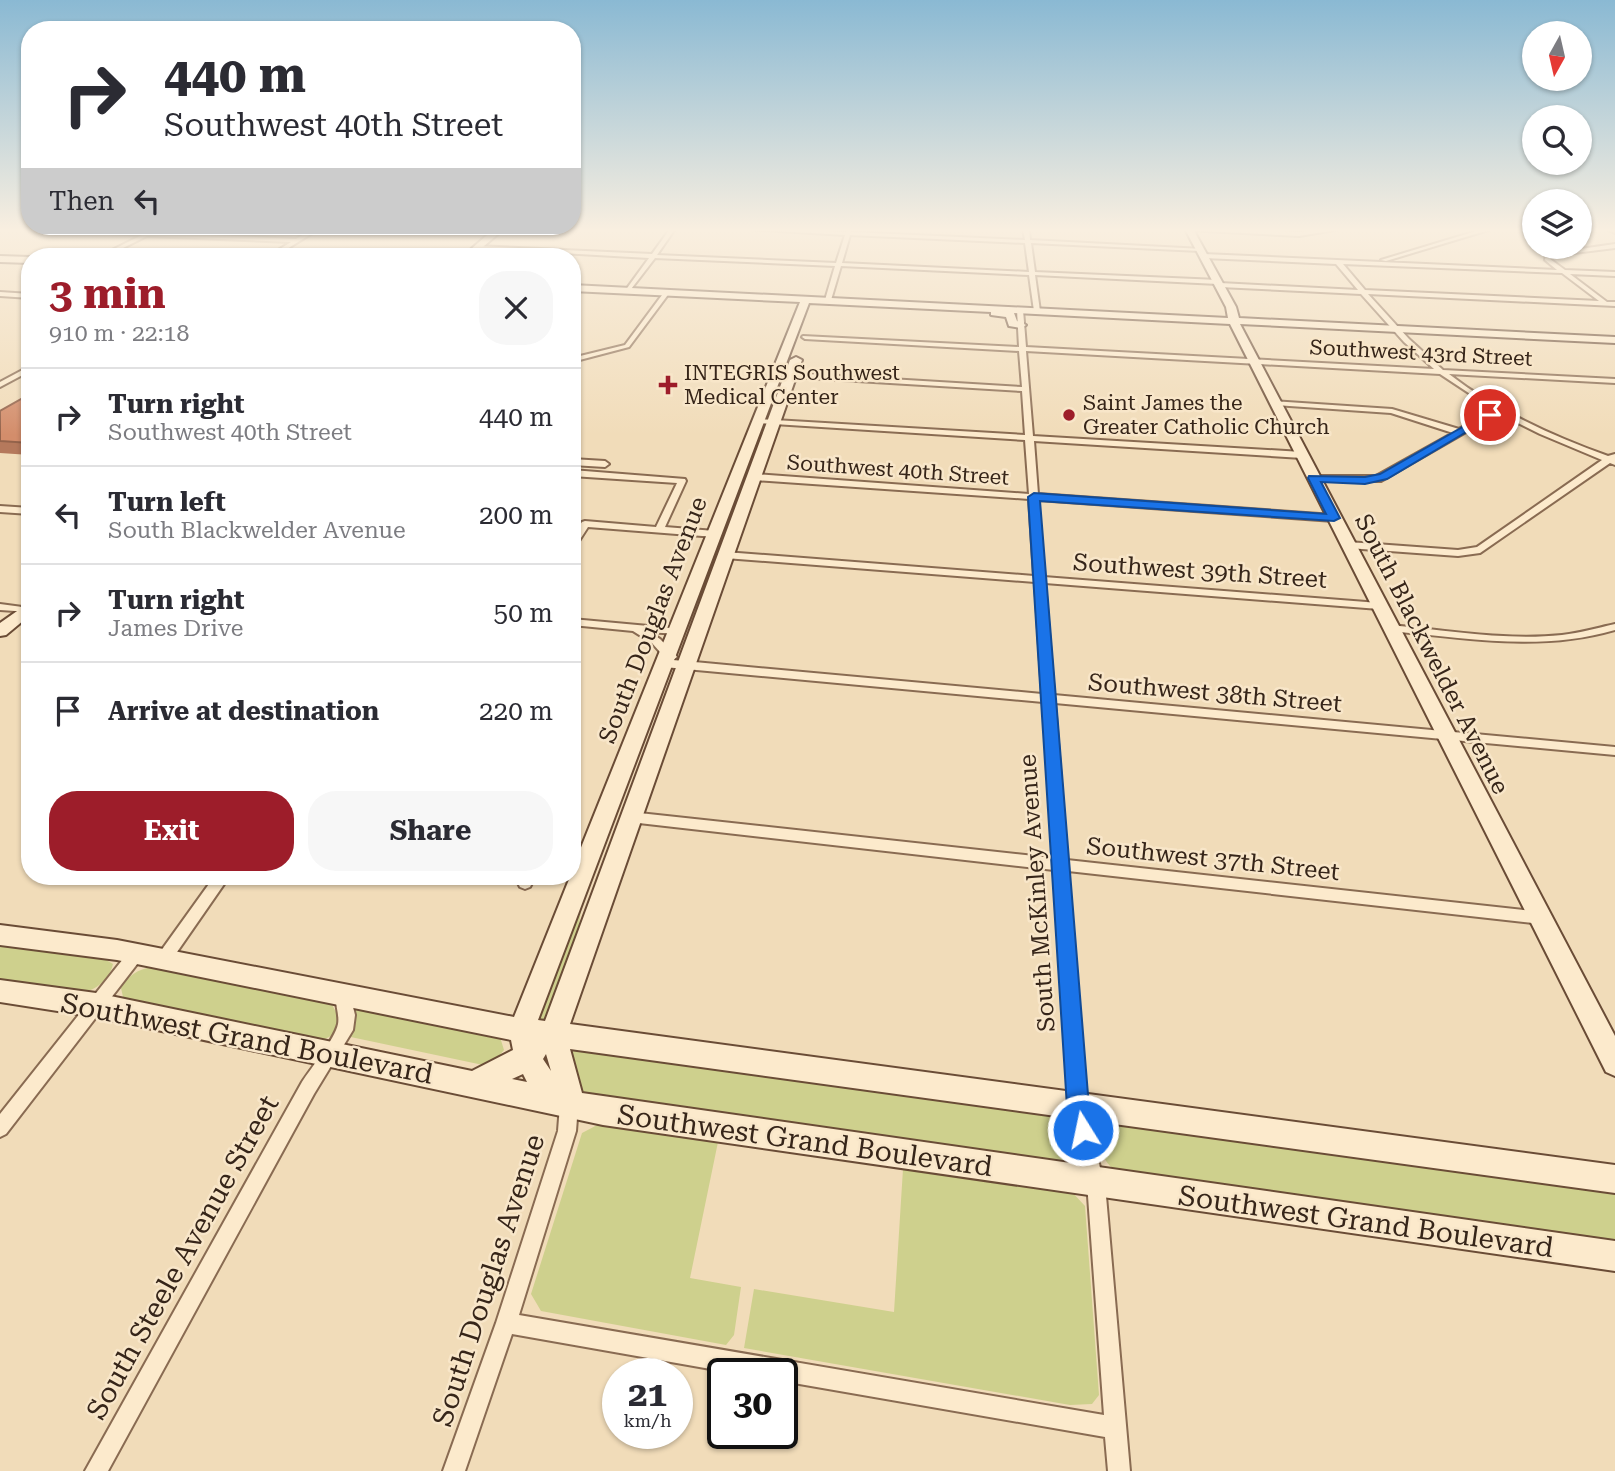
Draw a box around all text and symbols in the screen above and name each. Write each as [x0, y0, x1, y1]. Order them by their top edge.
north arrow [1522, 21, 1592, 91]
map controls [1522, 21, 1592, 259]
text: 440 m [164, 47, 306, 104]
icon: right [49, 49, 140, 140]
button: search [1522, 105, 1592, 175]
text: Southwest 40th Street [164, 106, 503, 144]
icon: left [128, 182, 166, 220]
text: Then [49, 186, 114, 216]
button: layers [1522, 189, 1592, 259]
text: 3 min [49, 269, 166, 318]
button: close [479, 271, 553, 345]
text: 910 m · 22:18 [49, 320, 189, 347]
street label: Southwest 43rd Street [1309, 335, 1533, 371]
place label: INTEGRIS Southwest Medical Center [684, 361, 900, 409]
marker: INTEGRIS Southwest Medical Center [658, 375, 678, 395]
pin [1460, 385, 1520, 445]
text: Turn right [108, 389, 244, 419]
place label: Saint James the Greater Catholic Church [1083, 391, 1330, 439]
icon: arrive [1471, 396, 1509, 434]
icon: right [49, 398, 87, 436]
text: 440 m [479, 402, 553, 432]
marker: Saint James the Greater Catholic Church [1061, 407, 1077, 423]
text: Southwest 40th Street [108, 419, 352, 446]
street label: Southwest 40th Street [786, 450, 1010, 490]
text: Turn left [108, 487, 226, 517]
street label: South Douglas Avenue [593, 493, 713, 747]
icon: left [49, 496, 87, 534]
text: 200 m [479, 500, 553, 530]
street label: South Blackwelder Avenue [1349, 509, 1515, 799]
text: South Blackwelder Avenue [108, 517, 406, 544]
street label: Southwest 39th Street [1072, 548, 1328, 594]
text: Turn right [108, 585, 244, 615]
icon: right [49, 594, 87, 632]
text: 50 m [494, 598, 553, 628]
text: James Drive [108, 615, 243, 642]
street label: Southwest 38th Street [1087, 668, 1343, 718]
icon: arrive [49, 692, 87, 730]
text: Arrive at destination [108, 696, 379, 726]
text: 220 m [479, 696, 553, 726]
street label: South McKinley Avenue [1013, 753, 1061, 1033]
button: Exit [49, 791, 294, 871]
button: Share [308, 791, 553, 871]
street label: Southwest 37th Street [1085, 832, 1341, 886]
street label: Southwest Grand Boulevard [58, 986, 436, 1091]
street label: South Steele Avenue Street [80, 1090, 285, 1425]
position arrow [1046, 1093, 1120, 1167]
street label: Southwest Grand Boulevard [615, 1098, 995, 1183]
street label: South Douglas Avenue [426, 1130, 551, 1430]
street label: Southwest Grand Boulevard [1176, 1179, 1556, 1264]
speed limit sign: 30 [707, 1358, 798, 1449]
text: 21 [628, 1374, 667, 1415]
text: km/h [623, 1410, 672, 1431]

